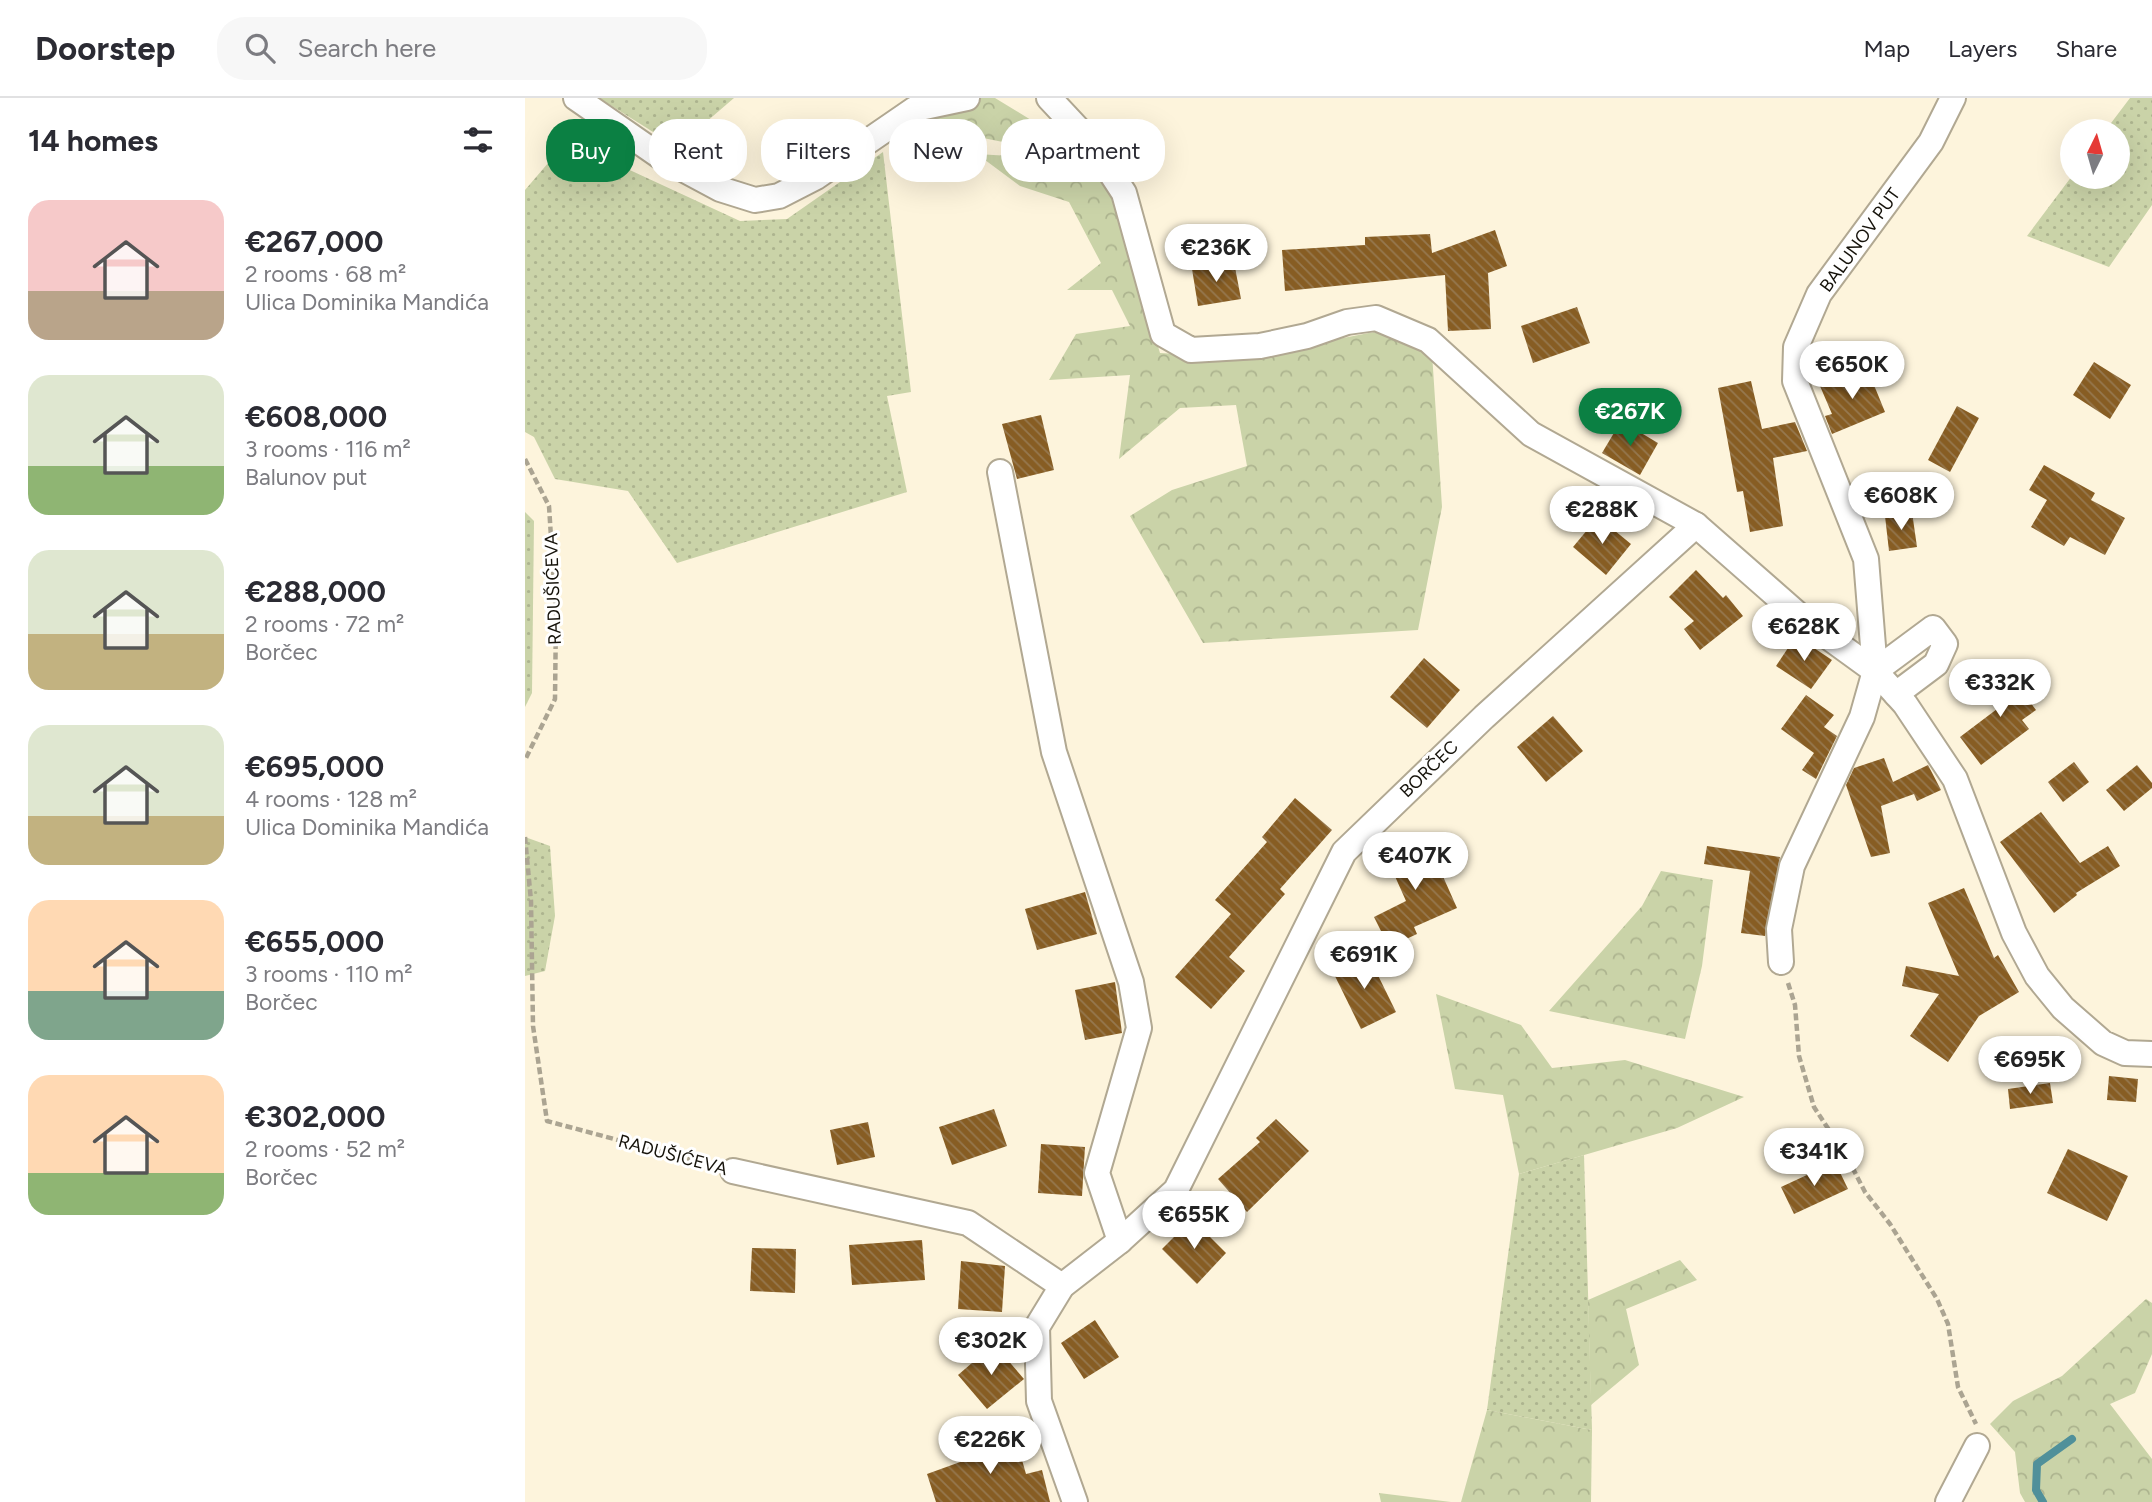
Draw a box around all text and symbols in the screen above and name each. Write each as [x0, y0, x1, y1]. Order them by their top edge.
search box [217, 17, 707, 80]
text: Doorstep [35, 29, 175, 68]
icon: search [241, 29, 279, 67]
text: Search here [297, 32, 436, 64]
text: Map [1863, 34, 1910, 63]
text: Layers [1948, 34, 2017, 63]
text: Share [2055, 34, 2117, 63]
chip: Buy [546, 119, 635, 182]
chip: Rent [649, 119, 747, 182]
chip: Filters [761, 119, 875, 182]
chip: New [889, 119, 987, 182]
chip: Apartment [1001, 119, 1165, 182]
north arrow [2060, 119, 2130, 189]
map controls [2060, 119, 2130, 189]
icon: filters [459, 121, 497, 159]
text: 14 homes [28, 122, 158, 159]
street label: BALUNOV PUT [1815, 184, 1905, 296]
text: €267,000 [245, 223, 383, 260]
pin: €236K [1167, 225, 1265, 284]
icon: home [84, 228, 168, 312]
text: €236K [1181, 233, 1251, 261]
text: 2 rooms · 68 m² [245, 260, 406, 288]
text: Ulica Dominika Mandića [245, 288, 489, 316]
pin: €650K [1803, 342, 1901, 401]
text: €650K [1816, 350, 1888, 378]
pin: €267K [1581, 388, 1679, 448]
text: €267K [1595, 397, 1665, 425]
text: €608,000 [245, 398, 387, 435]
icon: home [84, 403, 168, 487]
text: 3 rooms · 116 m² [245, 435, 411, 463]
text: Balunov put [245, 463, 367, 491]
pin: €608K [1852, 472, 1950, 532]
text: €608K [1864, 481, 1938, 509]
pin: €288K [1553, 486, 1651, 546]
text: €288K [1566, 495, 1638, 523]
street label: RADUŠIĆEVA [540, 533, 566, 645]
text: €288,000 [245, 573, 386, 610]
icon: home [84, 578, 168, 662]
pin: €628K [1755, 603, 1853, 663]
text: 2 rooms · 72 m² [245, 610, 404, 638]
text: €628K [1768, 612, 1840, 640]
text: Borčec [245, 638, 318, 666]
pin: €332K [1951, 660, 2049, 719]
text: €332K [1965, 668, 2035, 696]
street label: BORČEC [1395, 736, 1463, 802]
text: €695,000 [245, 748, 384, 785]
icon: home [84, 753, 168, 837]
text: 4 rooms · 128 m² [245, 785, 417, 813]
text: Ulica Dominika Mandića [245, 813, 489, 841]
pin: €407K [1366, 832, 1464, 892]
text: €407K [1378, 841, 1452, 869]
text: €655,000 [245, 923, 384, 960]
icon: home [84, 928, 168, 1012]
pin: €691K [1315, 932, 1413, 991]
text: €691K [1330, 940, 1398, 968]
text: 3 rooms · 110 m² [245, 960, 412, 988]
text: Borčec [245, 988, 318, 1016]
pin: €695K [1981, 1037, 2079, 1096]
text: €695K [1994, 1045, 2066, 1073]
text: €302,000 [245, 1098, 385, 1135]
icon: home [84, 1103, 168, 1187]
pin: €341K [1765, 1128, 1863, 1188]
street label: RADUŠIĆEVA [616, 1130, 730, 1180]
text: 2 rooms · 52 m² [245, 1135, 405, 1163]
text: €341K [1780, 1137, 1848, 1165]
text: Borčec [245, 1163, 318, 1191]
pin: €655K [1145, 1192, 1243, 1251]
text: €655K [1158, 1200, 1230, 1228]
pin: €302K [942, 1318, 1040, 1377]
text: €302K [955, 1326, 1027, 1354]
pin: €226K [941, 1416, 1039, 1476]
text: €226K [954, 1425, 1026, 1453]

